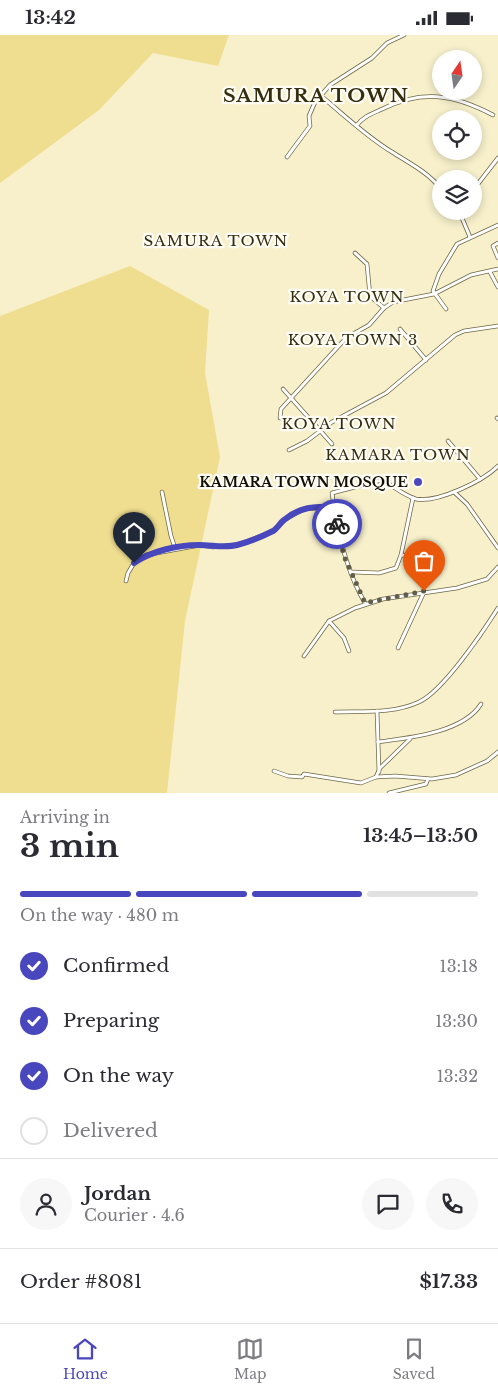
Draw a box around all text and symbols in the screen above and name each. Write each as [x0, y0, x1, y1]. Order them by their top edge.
text: 13:42 [25, 6, 76, 29]
north arrow [432, 50, 482, 100]
map controls [432, 50, 482, 220]
district label: SAMURA TOWN [223, 84, 409, 107]
button: locate [432, 110, 482, 160]
button: layers [432, 170, 482, 220]
district label: SAMURA TOWN [144, 231, 288, 250]
district label: KOYA TOWN [289, 287, 405, 306]
district label: KOYA TOWN 3 [288, 330, 418, 349]
district label: KOYA TOWN [281, 414, 397, 433]
district label: KAMARA TOWN [325, 445, 471, 464]
place label: KAMARA TOWN MOSQUE [199, 473, 408, 491]
marker: KAMARA TOWN MOSQUE [412, 476, 424, 488]
courier [312, 499, 362, 549]
icon: bike [323, 510, 351, 538]
pin [113, 512, 155, 563]
icon: home [120, 519, 148, 547]
pin [403, 540, 445, 591]
icon: bag [410, 547, 438, 575]
text: Arriving in [20, 807, 110, 827]
text: 13:45–13:50 [363, 824, 478, 847]
text: 3 min [20, 826, 119, 866]
text: On the way · 480 m [20, 905, 179, 925]
icon: check [20, 952, 48, 980]
text: Confirmed [63, 954, 169, 977]
text: 13:18 [440, 956, 478, 976]
icon: check [20, 1007, 48, 1035]
text: Preparing [63, 1009, 159, 1032]
text: 13:30 [435, 1011, 478, 1031]
icon: check [20, 1062, 48, 1090]
text: On the way [63, 1064, 174, 1087]
text: 13:32 [437, 1066, 478, 1086]
text: Delivered [63, 1119, 158, 1142]
button: person [20, 1178, 72, 1230]
button: chat [362, 1178, 414, 1230]
button: phone [426, 1178, 478, 1230]
text: Jordan [84, 1182, 151, 1205]
text: Courier · 4.6 [84, 1205, 185, 1225]
text: Order #8081 [20, 1270, 142, 1293]
text: $17.33 [420, 1270, 478, 1293]
tab: Home [63, 1335, 108, 1383]
tab: Map [234, 1335, 267, 1383]
tab: Saved [393, 1335, 435, 1383]

